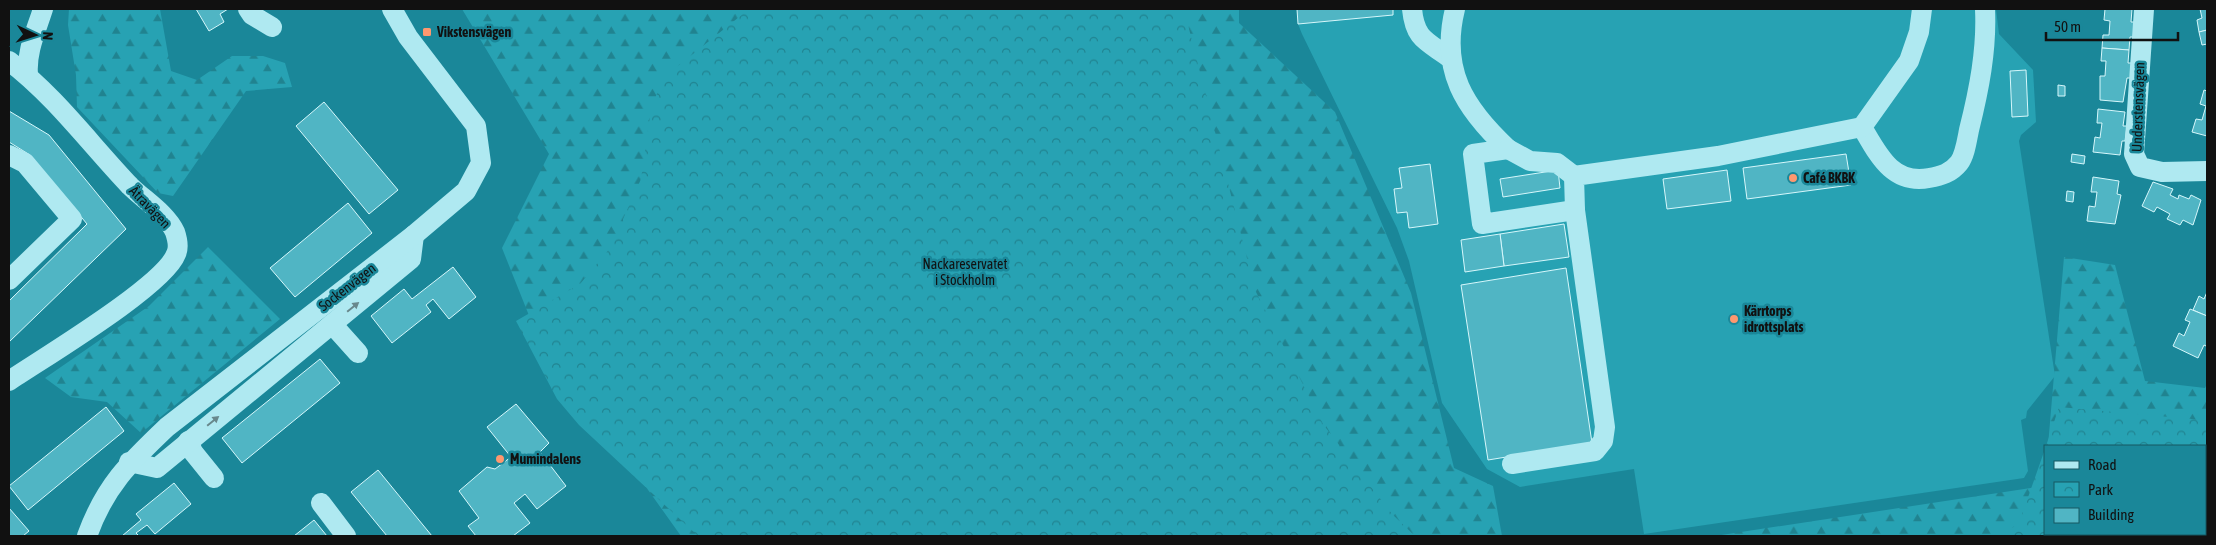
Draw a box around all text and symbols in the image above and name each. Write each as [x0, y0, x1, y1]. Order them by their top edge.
north arrow [10, 10, 60, 60]
scale bar [2046, 10, 2178, 42]
text: 50 m [2054, 18, 2081, 35]
place label: Vikstensvägen [436, 24, 511, 40]
marker: Vikstensvägen [421, 26, 433, 38]
text: N [40, 31, 56, 41]
street label: Understensvägen [2128, 62, 2148, 152]
place label: Café BKBK [1803, 170, 1855, 186]
marker: Café BKBK [1787, 172, 1799, 184]
street label: Ätravägen [126, 183, 174, 231]
park label: Nackareservatet i Stockholm [923, 256, 1007, 288]
street label: Sockenvägen [315, 260, 379, 314]
one-way arrow [346, 302, 359, 313]
place label: Kärrtorps idrottsplats [1744, 303, 1803, 335]
marker: Kärrtorps idrottsplats [1728, 313, 1740, 325]
one-way arrow [207, 415, 220, 426]
legend [2044, 445, 2206, 535]
place label: Mumindalens [510, 451, 581, 467]
marker: Mumindalens [494, 453, 506, 465]
text: Road [2088, 456, 2117, 473]
text: Park [2088, 481, 2113, 498]
text: Building [2088, 506, 2134, 523]

